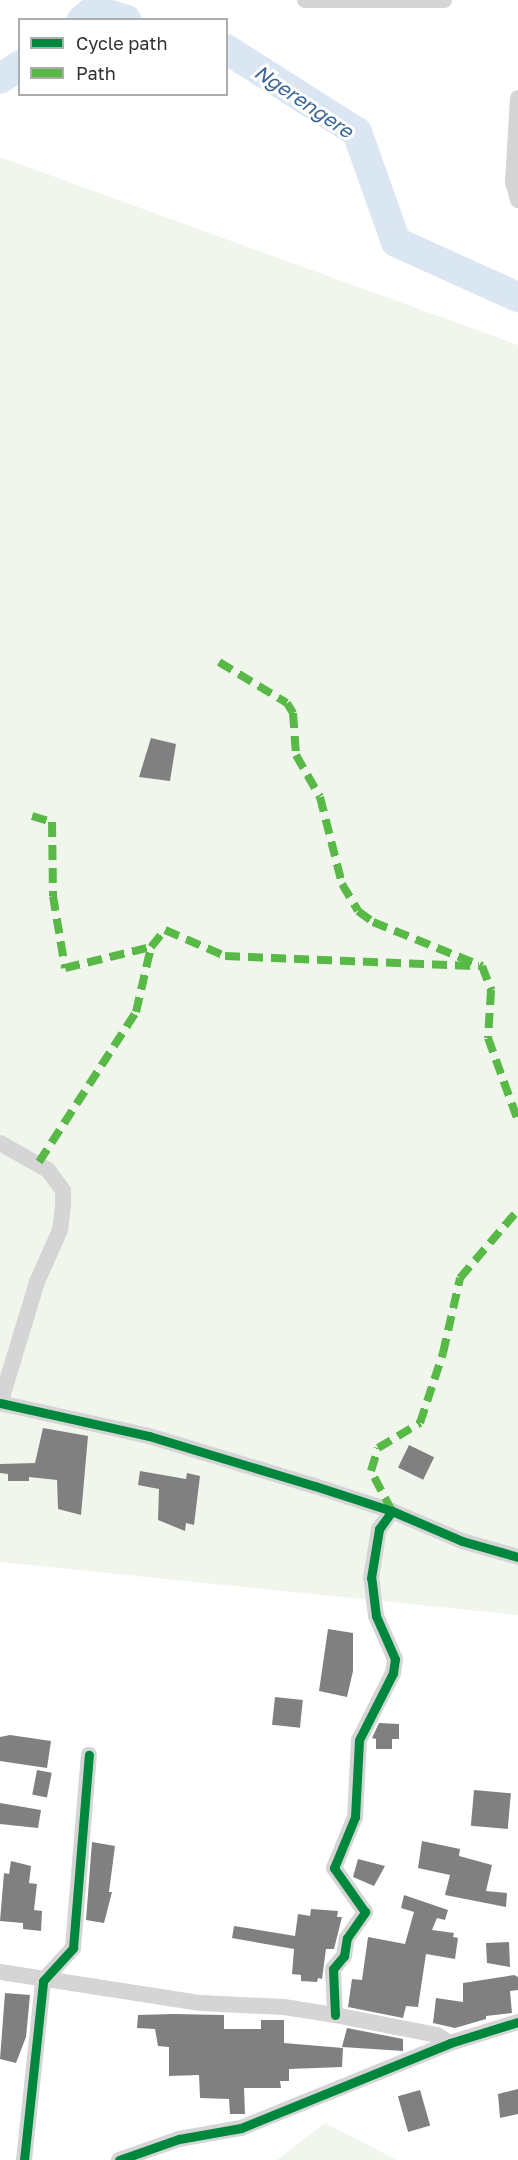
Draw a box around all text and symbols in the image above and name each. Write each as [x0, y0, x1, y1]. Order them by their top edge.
legend [18, 18, 228, 96]
text: Cycle path [76, 32, 168, 54]
water label: Ngerengere [250, 59, 358, 143]
text: Path [76, 62, 116, 84]

